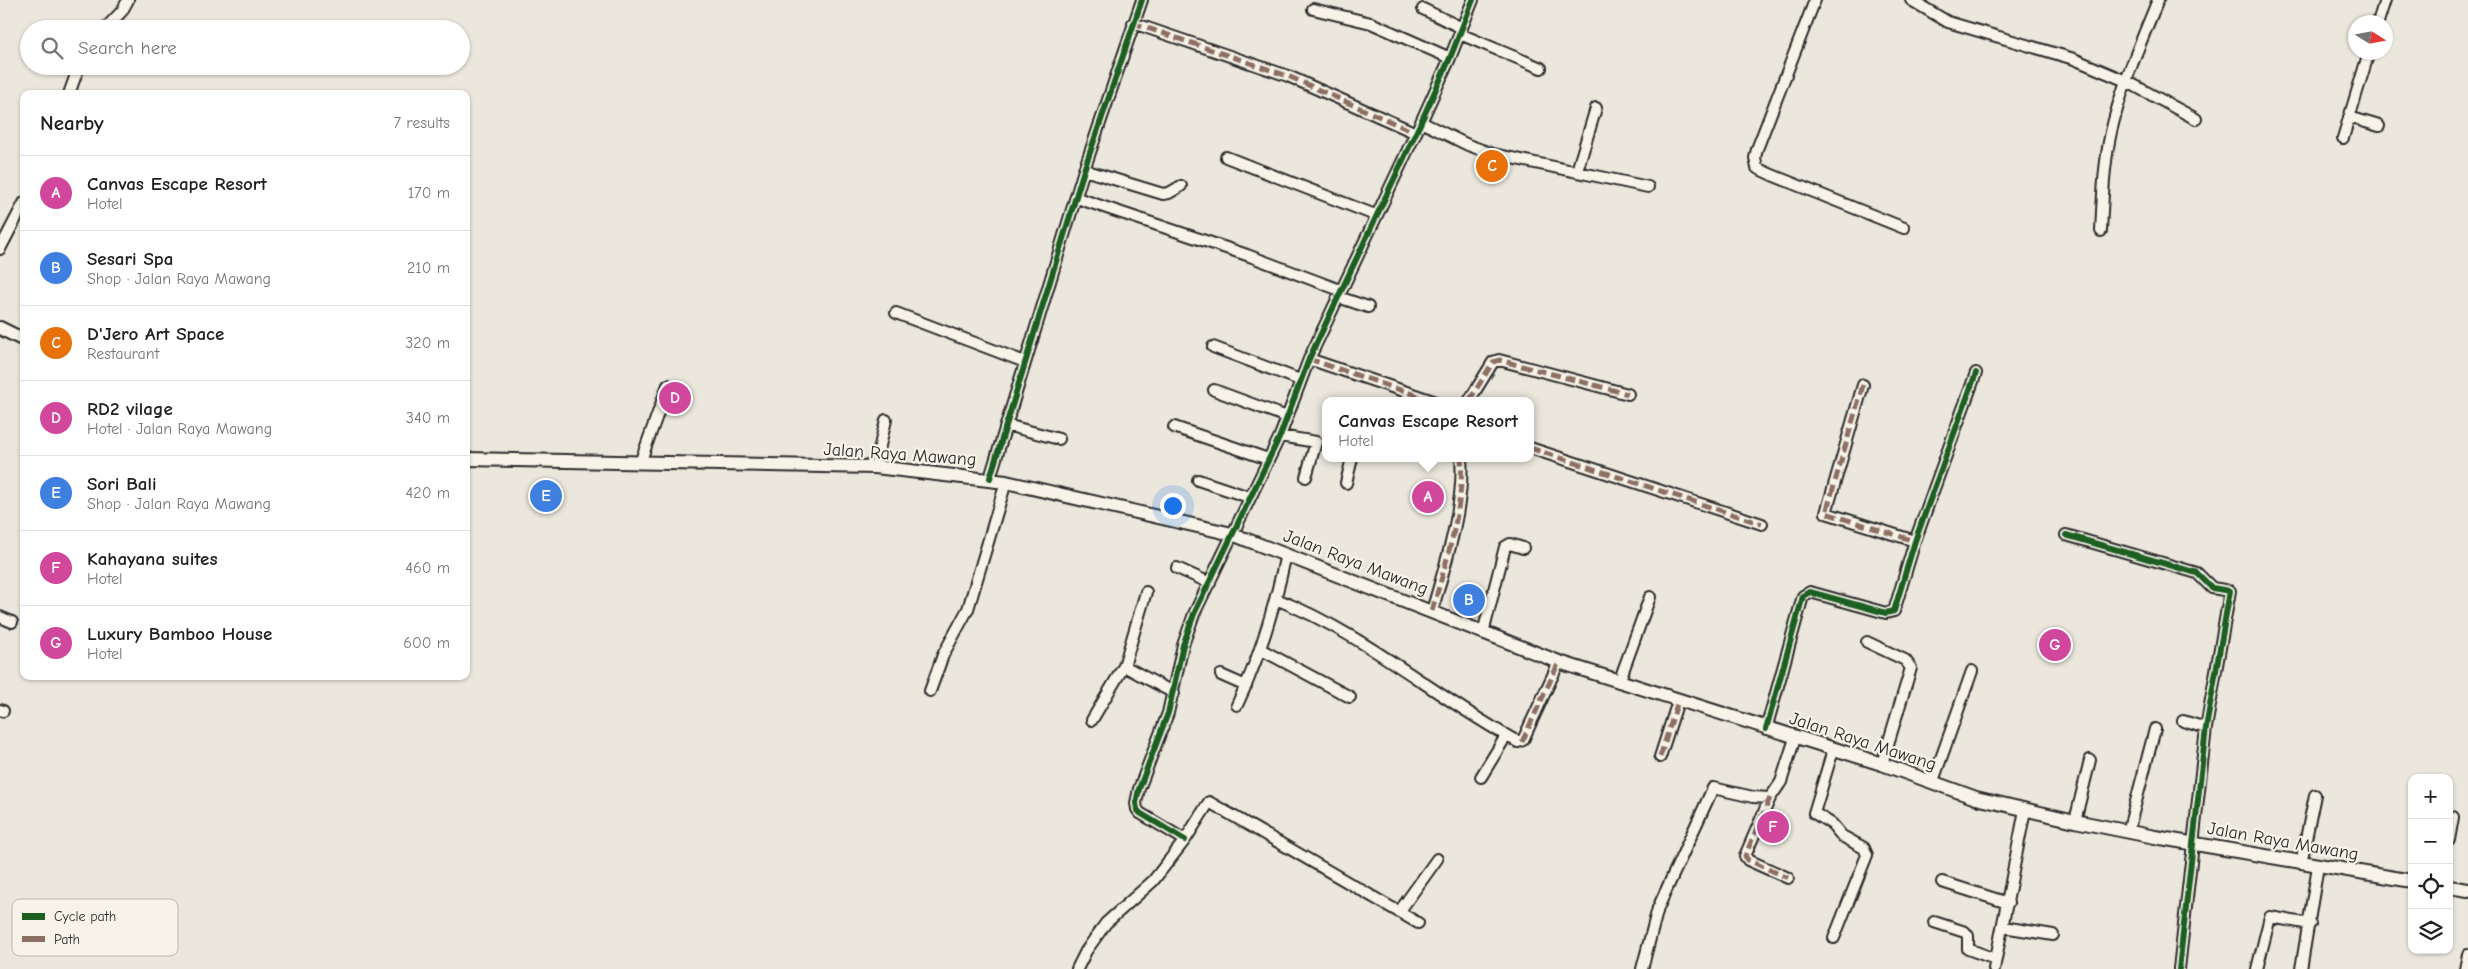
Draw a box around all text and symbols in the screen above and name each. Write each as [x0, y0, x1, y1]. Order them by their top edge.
north arrow [2348, 15, 2393, 60]
search box [20, 20, 470, 75]
icon: search [38, 34, 66, 62]
text: Search here [78, 37, 177, 59]
text: Nearby [40, 111, 104, 135]
text: 7 results [393, 114, 450, 132]
pin: C [1476, 147, 1508, 185]
text: Canvas Escape Resort [87, 173, 267, 195]
text: A [52, 184, 60, 202]
text: 170 m [408, 184, 450, 202]
text: Hotel [87, 195, 123, 213]
text: Sesari Spa [87, 248, 173, 270]
text: B [51, 259, 61, 277]
text: 210 m [407, 259, 450, 277]
text: Shop · Jalan Raya Mawang [87, 270, 271, 288]
text: D'Jero Art Space [87, 323, 224, 345]
text: C [51, 334, 61, 352]
text: 320 m [405, 334, 450, 352]
text: Restaurant [87, 345, 159, 363]
pin: D [659, 379, 691, 417]
popup [1322, 397, 1534, 462]
text: RD2 vilage [87, 398, 173, 420]
text: D [51, 409, 61, 427]
text: 340 m [406, 409, 450, 427]
text: Canvas Escape Resort [1338, 410, 1518, 432]
text: Hotel · Jalan Raya Mawang [87, 420, 272, 438]
text: Hotel [1338, 432, 1374, 450]
street label: Jalan Raya Mawang [823, 439, 977, 470]
text: Sori Bali [87, 473, 157, 495]
pin: E [530, 477, 562, 515]
pin: A [1412, 478, 1444, 516]
text: E [51, 484, 61, 502]
text: 420 m [406, 484, 450, 502]
your location [1160, 493, 1186, 519]
text: Shop · Jalan Raya Mawang [87, 495, 271, 513]
street label: Jalan Raya Mawang [1281, 525, 1431, 600]
text: Kahayana suites [87, 548, 218, 570]
text: F [51, 559, 61, 577]
text: 460 m [405, 559, 450, 577]
text: Hotel [87, 570, 123, 588]
pin: B [1453, 581, 1485, 619]
text: Luxury Bamboo House [87, 623, 272, 645]
pin: G [2039, 626, 2071, 664]
text: G [50, 634, 62, 652]
text: 600 m [403, 634, 450, 652]
text: Hotel [87, 645, 123, 663]
street label: Jalan Raya Mawang [1787, 708, 1939, 775]
map controls [2408, 774, 2453, 954]
button: + [2408, 774, 2453, 819]
pin: F [1757, 808, 1789, 846]
street label: Jalan Raya Mawang [2206, 818, 2360, 865]
button: − [2408, 819, 2453, 864]
button: locate [2408, 864, 2453, 909]
legend [12, 899, 178, 956]
text: Cycle path [54, 908, 116, 925]
button: layers [2408, 909, 2453, 954]
text: Path [54, 931, 80, 948]

